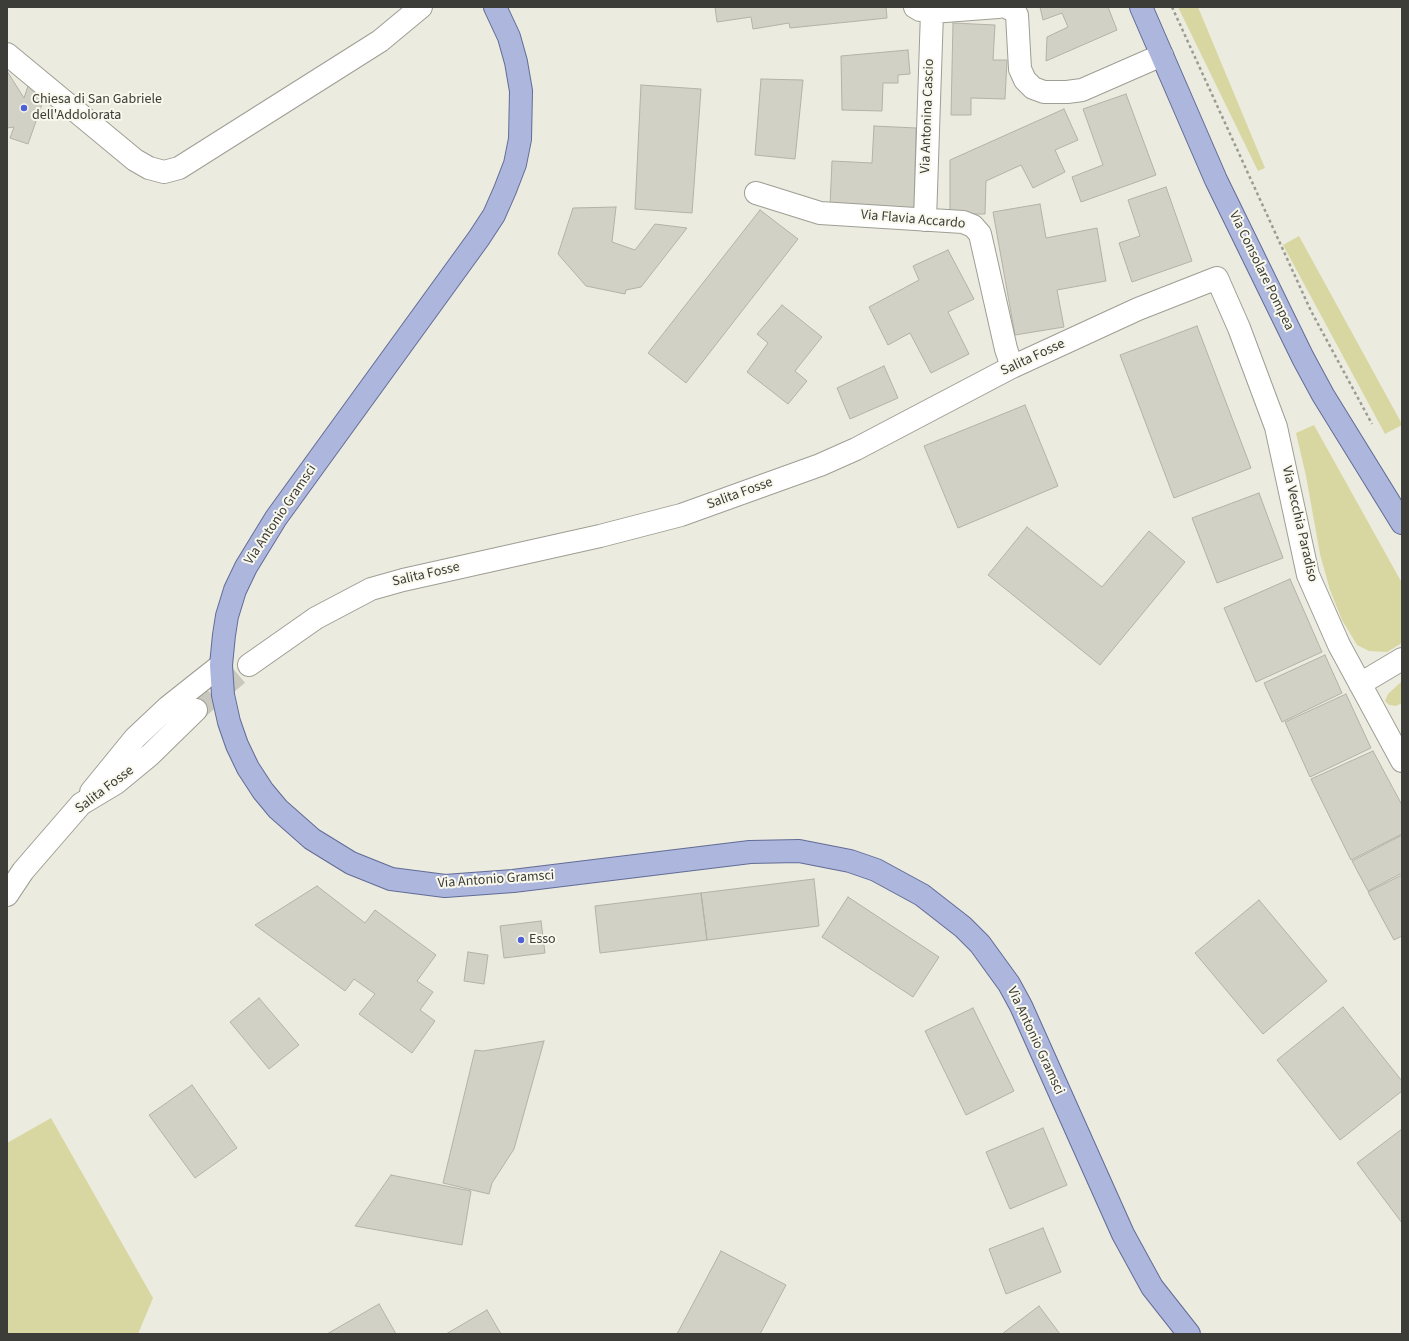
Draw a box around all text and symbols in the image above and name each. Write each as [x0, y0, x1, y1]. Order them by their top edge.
street label: Via Antonina Cascio [918, 58, 938, 174]
place label: Chiesa di San Gabriele dell'Addolorata [32, 92, 162, 124]
marker: Chiesa di San Gabriele dell'Addolorata [19, 103, 29, 113]
street label: Via Flavia Accardo [860, 207, 966, 233]
street label: Via Consolare Pompea [1225, 209, 1297, 333]
street label: Salita Fosse [998, 336, 1068, 380]
street label: Via Antonio Gramsci [241, 462, 321, 568]
street label: Via Vecchia Paradiso [1277, 464, 1321, 584]
street label: Salita Fosse [705, 474, 775, 514]
street label: Salita Fosse [391, 559, 461, 591]
street label: Salita Fosse [72, 763, 138, 817]
street label: Via Antonio Gramsci [437, 868, 555, 892]
place label: Esso [529, 932, 556, 948]
marker: Esso [516, 935, 526, 945]
street label: Via Antonio Gramsci [1003, 984, 1067, 1098]

